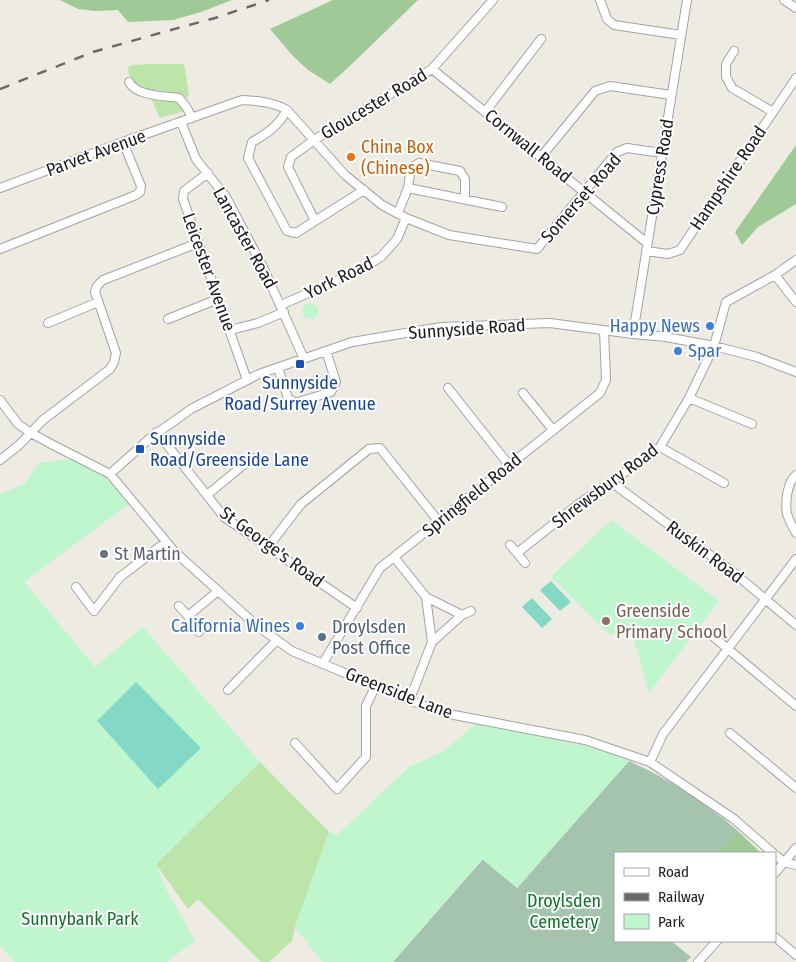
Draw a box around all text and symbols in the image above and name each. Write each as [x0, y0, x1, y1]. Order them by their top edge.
street label: Gloucester Road [317, 64, 431, 144]
street label: Cornwall Road [480, 104, 576, 188]
street label: Cypress Road [642, 117, 678, 217]
street label: Hampshire Road [685, 122, 771, 234]
street label: Parvet Avenue [43, 125, 149, 181]
place label: China Box (Chinese) [361, 136, 434, 179]
street label: Somerset Road [536, 149, 626, 247]
marker: China Box (Chinese) [345, 151, 357, 163]
street label: Lancaster Road [208, 184, 282, 292]
street label: Leicester Avenue [177, 210, 241, 334]
street label: York Road [301, 252, 377, 304]
street label: Sunnyside Road [408, 314, 526, 344]
place label: Happy News [610, 315, 700, 337]
marker: Happy News [704, 320, 716, 332]
place label: Spar [688, 340, 722, 362]
marker: Spar [672, 345, 684, 357]
marker: Sunnyside Road/Surrey Avenue [294, 358, 306, 370]
place label: Sunnyside Road/Surrey Avenue [224, 372, 376, 415]
place label: Sunnyside Road/Greenside Lane [150, 428, 309, 471]
street label: Shrewsbury Road [548, 439, 662, 533]
marker: Sunnyside Road/Greenside Lane [134, 443, 146, 455]
street label: Springfield Road [418, 448, 526, 542]
street label: St George's Road [216, 502, 328, 592]
street label: Ruskin Road [662, 516, 748, 588]
place label: St Martin [114, 543, 181, 565]
marker: St Martin [98, 548, 110, 560]
place label: Greenside Primary School [616, 600, 727, 643]
place label: California Wines [171, 615, 290, 637]
marker: Greenside Primary School [600, 615, 612, 627]
place label: Droylsden Post Office [332, 616, 411, 659]
marker: California Wines [294, 620, 306, 632]
marker: Droylsden Post Office [316, 631, 328, 643]
street label: Greenside Lane [342, 662, 456, 724]
legend [614, 852, 776, 942]
text: Road [658, 863, 689, 881]
text: Railway [658, 888, 705, 906]
park label: Droylsden Cemetery [527, 890, 601, 933]
park label: Sunnybank Park [21, 908, 139, 930]
text: Park [658, 913, 685, 931]

